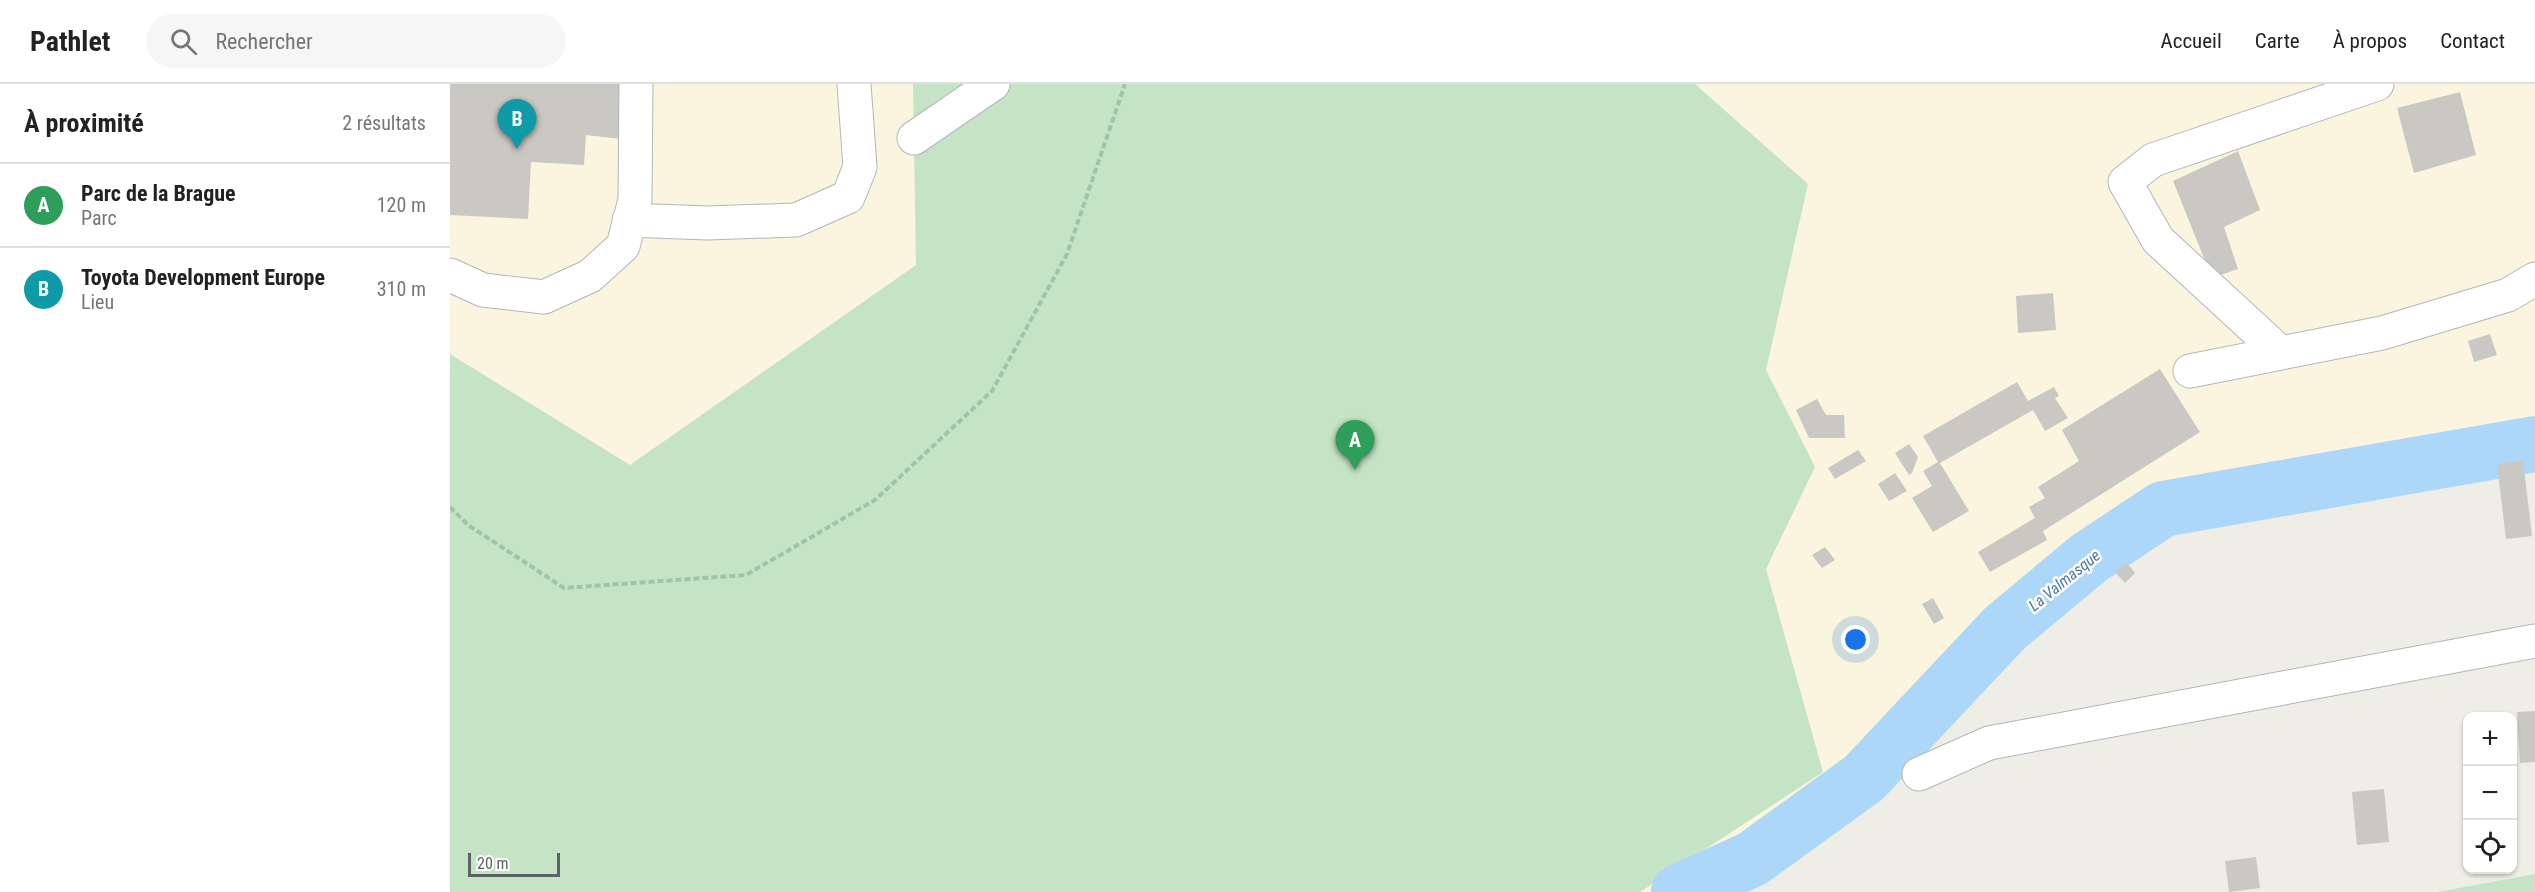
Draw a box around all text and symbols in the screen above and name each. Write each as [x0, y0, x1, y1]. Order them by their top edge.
search box [146, 14, 566, 68]
text: Pathlet [30, 25, 110, 58]
icon: search [167, 25, 200, 58]
text: Rechercher [215, 29, 313, 54]
text: Accueil [2161, 29, 2222, 53]
text: Carte [2255, 29, 2300, 53]
text: À propos [2333, 29, 2407, 53]
text: Contact [2440, 29, 2505, 53]
pin: B [498, 100, 536, 149]
text: À proximité [24, 108, 144, 138]
text: 2 résultats [342, 111, 426, 135]
text: Parc de la Brague [81, 181, 236, 206]
text: A [38, 193, 49, 217]
text: 120 m [377, 193, 426, 217]
text: Parc [81, 206, 117, 230]
text: Toyota Development Europe [81, 265, 325, 290]
text: B [38, 277, 49, 301]
text: 310 m [377, 277, 426, 301]
text: Lieu [81, 290, 114, 314]
pin: A [1336, 420, 1374, 470]
water label: La Valmasque [2025, 546, 2104, 615]
your location [1841, 625, 1870, 654]
map controls [2463, 712, 2517, 874]
button: + [2463, 712, 2517, 766]
button: − [2463, 766, 2517, 820]
button: locate [2463, 820, 2517, 874]
scale bar [468, 850, 560, 878]
text: 20 m [477, 854, 509, 873]

